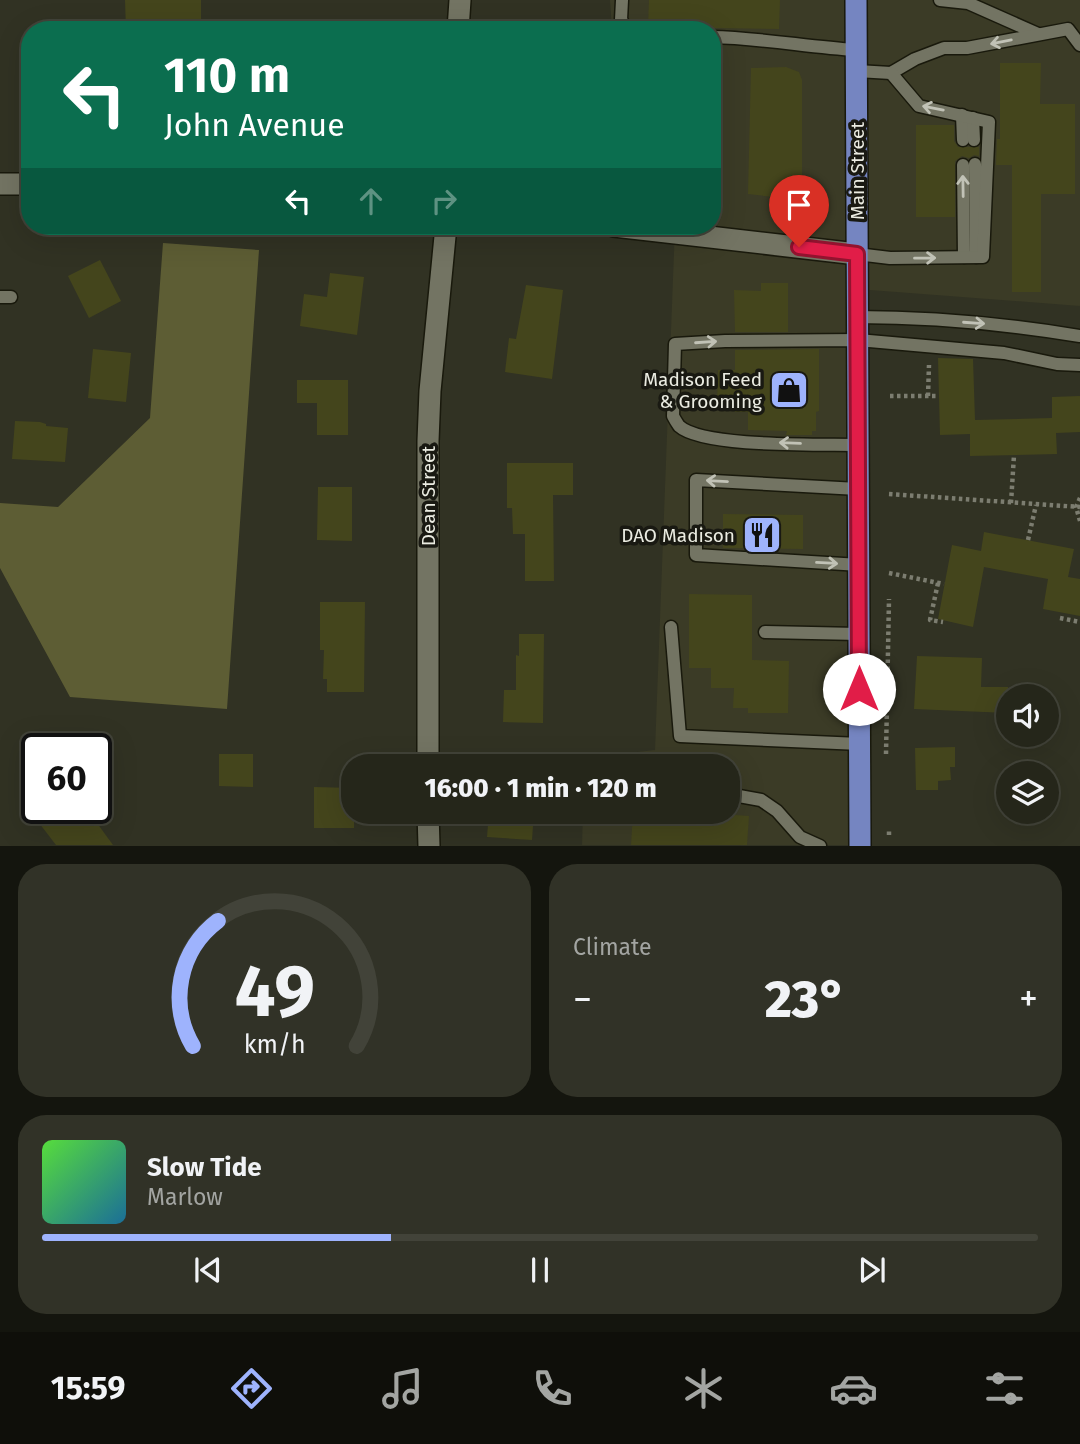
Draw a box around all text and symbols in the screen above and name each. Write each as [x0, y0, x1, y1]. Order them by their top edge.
one-way arrow [990, 35, 1013, 49]
text: 110 m [164, 46, 290, 105]
icon: left [49, 49, 140, 140]
one-way arrow [922, 101, 945, 115]
text: John Avenue [164, 106, 345, 144]
street label: Main Street [846, 122, 869, 220]
pin [769, 175, 829, 247]
one-way arrow [956, 175, 970, 198]
icon: left [279, 182, 317, 220]
icon: ahead [352, 182, 390, 220]
icon: right [425, 182, 463, 220]
icon: arrive [780, 186, 818, 224]
one-way arrow [913, 251, 936, 265]
one-way arrow [963, 317, 985, 330]
one-way arrow [694, 335, 717, 348]
place label: Madison Feed & Grooming [643, 368, 762, 413]
shop icon: Madison Feed & Grooming [768, 369, 810, 411]
one-way arrow [779, 436, 802, 449]
street label: Dean Street [417, 446, 440, 546]
one-way arrow [706, 474, 728, 487]
restaurant icon: DAO Madison [741, 514, 783, 556]
place label: DAO Madison [621, 524, 735, 547]
one-way arrow [815, 557, 838, 570]
position arrow [822, 652, 896, 726]
map controls [996, 684, 1059, 824]
button: sound [996, 684, 1059, 747]
speed limit sign: 60 [21, 733, 112, 824]
button: layers [996, 761, 1059, 824]
text: 16:00 · 1 min · 120 m [424, 773, 657, 804]
text: Climate [573, 933, 652, 961]
text: 49 [234, 949, 315, 1036]
text: 23° [765, 968, 846, 1031]
text: − [573, 976, 592, 1022]
text: + [1019, 976, 1038, 1022]
text: km/h [244, 1030, 305, 1060]
text: Slow Tide [147, 1152, 262, 1183]
text: Marlow [147, 1183, 223, 1211]
icon: previous [189, 1251, 227, 1289]
icon: pause [521, 1251, 559, 1289]
icon: next [853, 1251, 891, 1289]
icon: directions [227, 1364, 276, 1413]
icon: music [378, 1364, 427, 1413]
icon: phone [528, 1364, 577, 1413]
icon: climate [679, 1364, 728, 1413]
icon: car [829, 1364, 878, 1413]
icon: filters [980, 1364, 1029, 1413]
text: 15:59 [51, 1369, 125, 1407]

